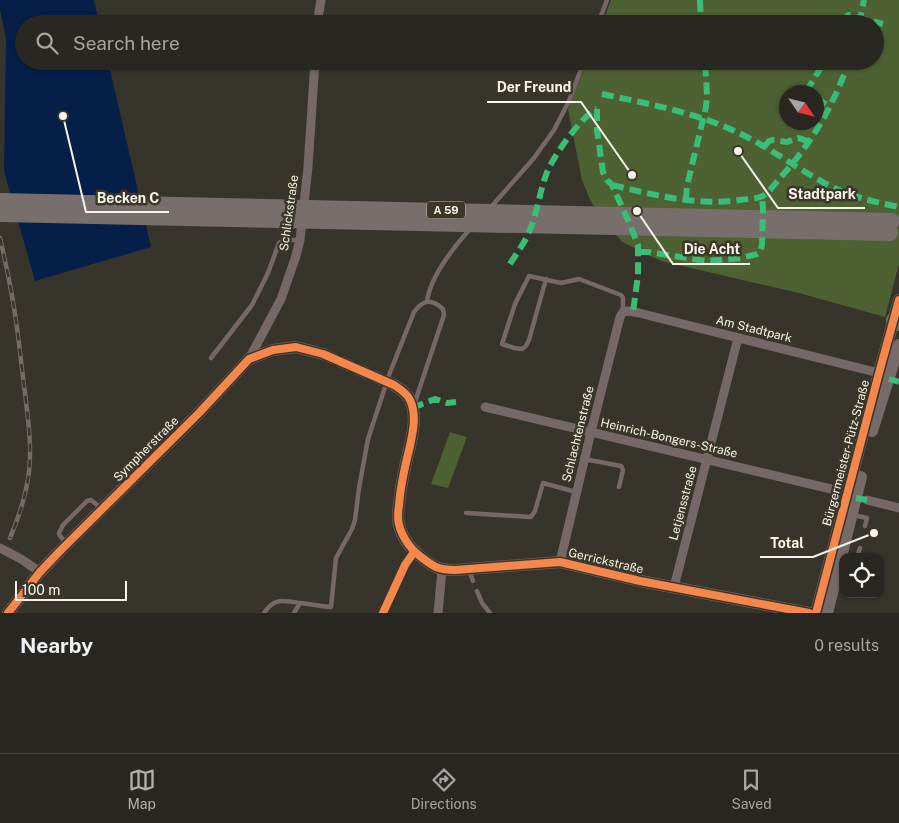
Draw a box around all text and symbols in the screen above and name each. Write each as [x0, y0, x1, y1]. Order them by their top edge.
search box [15, 15, 884, 70]
icon: search [33, 29, 61, 57]
text: Search here [73, 32, 180, 54]
callout: Der Freund [487, 73, 581, 102]
text: Der Freund [497, 79, 571, 95]
north arrow [779, 85, 824, 130]
street label: Schlickstraße [277, 174, 301, 252]
callout: Stadtpark [778, 179, 865, 208]
callout: Becken C [86, 183, 169, 212]
text: Stadtpark [788, 186, 856, 202]
text: Becken C [97, 190, 159, 206]
road number: A 59 [427, 202, 465, 218]
callout: Die Acht [673, 235, 750, 264]
text: Die Acht [684, 241, 740, 257]
street label: Am Stadtpark [715, 313, 794, 345]
street label: Bürgermeister-Pütz-Straße [820, 378, 872, 528]
street label: Schlachtenstraße [559, 384, 597, 483]
street label: Sympherstraße [111, 413, 182, 484]
street label: Heinrich-Bongers-Straße [599, 415, 739, 461]
street label: Letjensstraße [666, 464, 700, 542]
callout: Total [760, 528, 813, 557]
text: Total [770, 535, 804, 551]
street label: Gerrickstraße [567, 546, 645, 576]
map controls [839, 553, 884, 598]
button: locate [839, 553, 884, 598]
scale bar [15, 578, 128, 601]
text: 100 m [22, 582, 60, 598]
text: Nearby [20, 633, 93, 658]
text: 0 results [814, 636, 879, 655]
tab: Map [127, 766, 156, 812]
tab: Directions [411, 766, 477, 812]
tab: Saved [731, 766, 772, 812]

